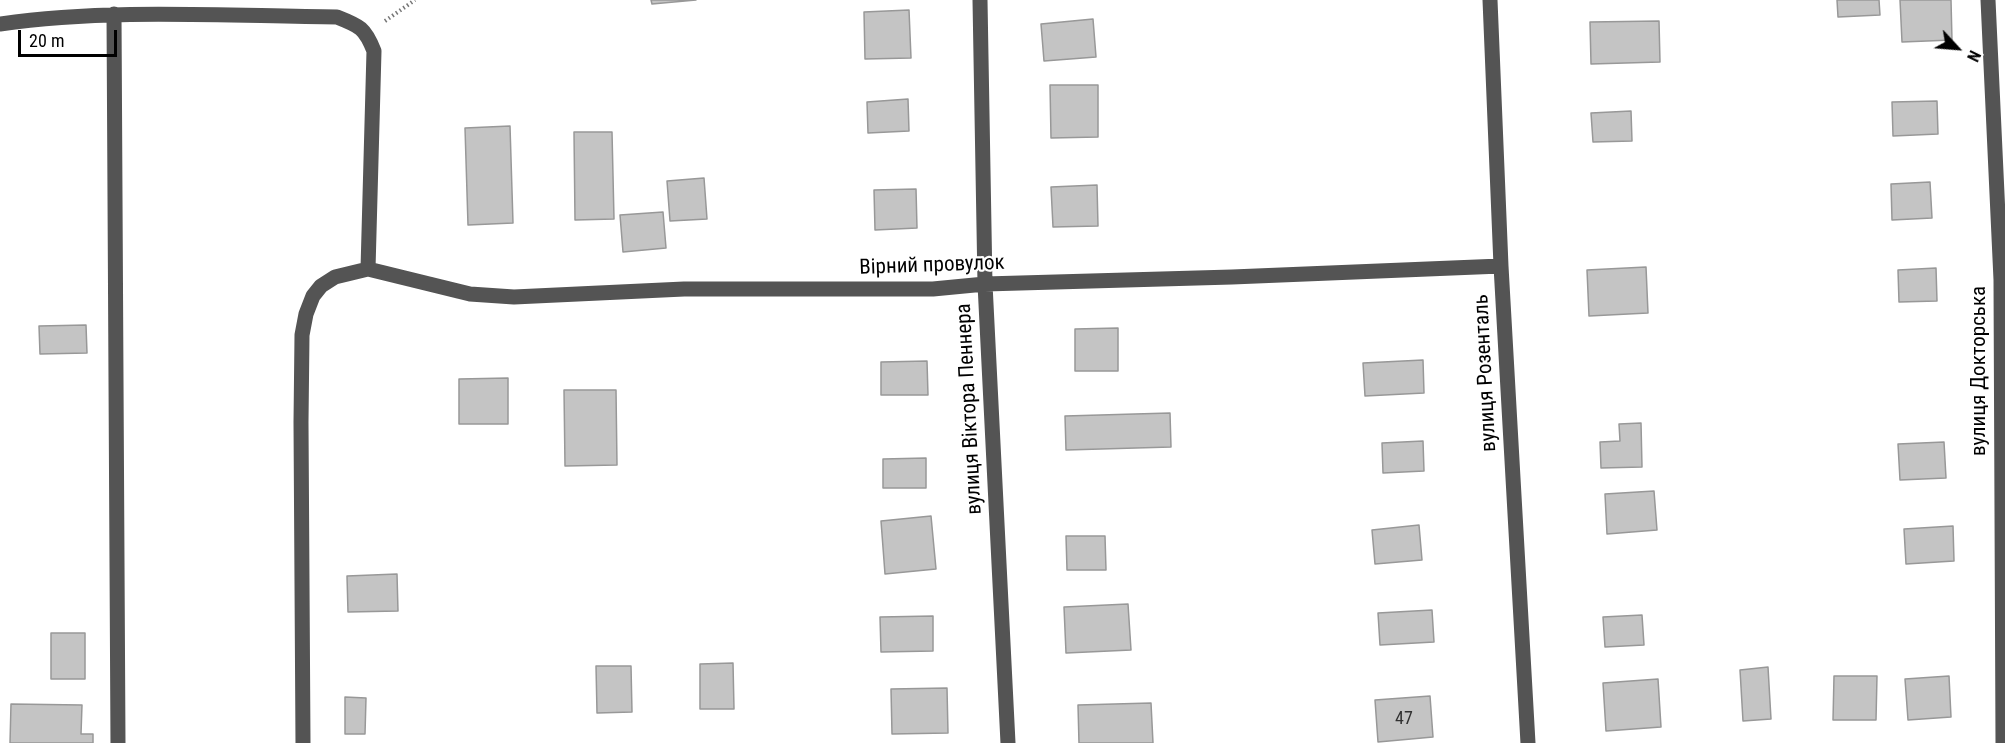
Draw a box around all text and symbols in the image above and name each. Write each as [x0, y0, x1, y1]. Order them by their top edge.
scale bar [21, 18, 120, 56]
north arrow [1927, 18, 1987, 78]
text: 20 m [29, 30, 64, 51]
text: N [1963, 48, 1984, 65]
street label: Вірний провулок [859, 251, 1005, 281]
street label: вулиця Докторська [1967, 286, 1993, 456]
street label: вулиця Розенталь [1469, 294, 1503, 452]
street label: вулиця Віктора Пеннера [952, 303, 988, 515]
house number: 47 [1395, 708, 1413, 730]

